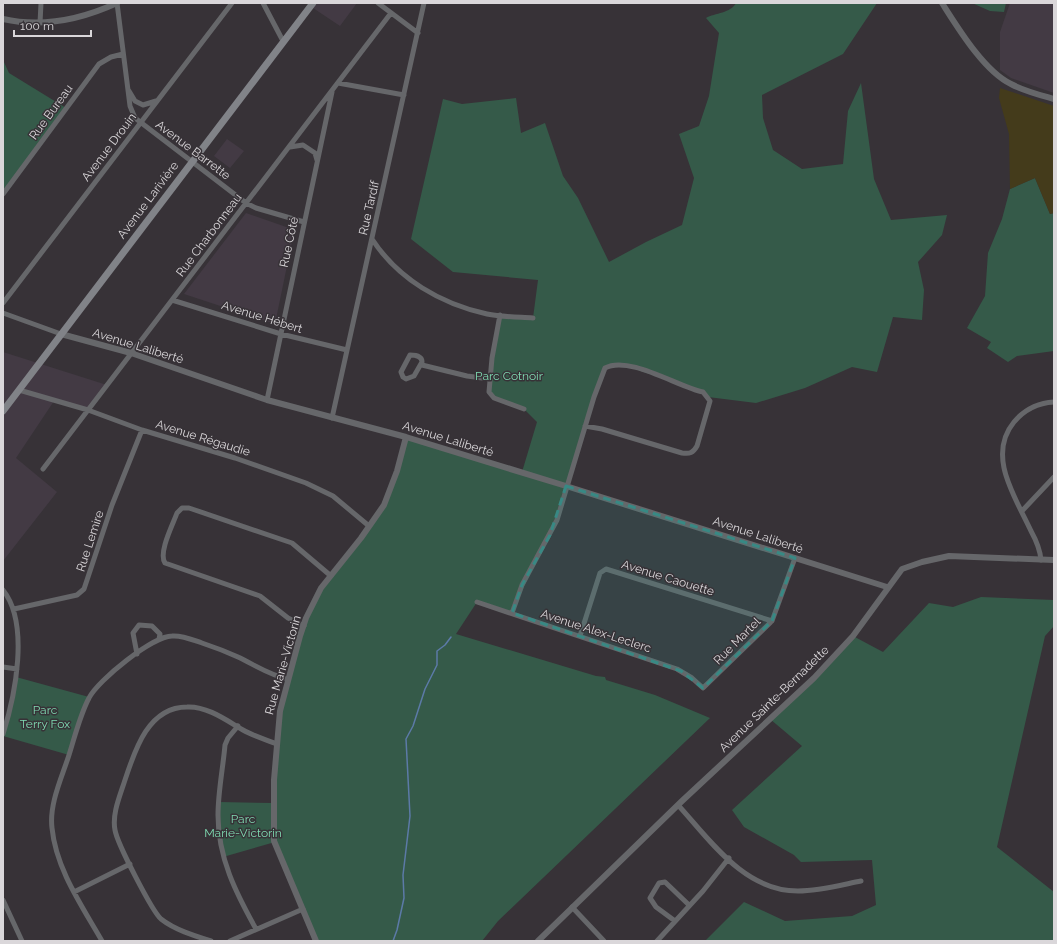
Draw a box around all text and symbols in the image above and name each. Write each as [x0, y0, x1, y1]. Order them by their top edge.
scale bar [14, 12, 91, 38]
text: 100 m [20, 19, 54, 33]
street label: Rue Bureau [26, 82, 76, 142]
street label: Avenue Drouin [79, 110, 139, 184]
street label: Avenue Barrette [153, 117, 233, 183]
street label: Avenue Larivière [115, 159, 181, 241]
street label: Rue Tardif [356, 178, 382, 237]
street label: Rue Charbonneau [173, 191, 245, 279]
street label: Rue Côté [277, 215, 301, 269]
street label: Avenue Hébert [220, 298, 304, 336]
street label: Avenue Laliberté [91, 326, 185, 366]
park label: Parc Cotnoir [475, 369, 544, 383]
street label: Avenue Régaudie [154, 417, 252, 459]
street label: Avenue Laliberté [401, 419, 495, 459]
street label: Rue Lemire [74, 509, 106, 573]
street label: Avenue Laliberté [711, 514, 805, 556]
street label: Avenue Caouette [620, 557, 716, 599]
street label: Avenue Alex-Leclerc [539, 607, 653, 656]
street label: Rue Marie-Victorin [262, 614, 304, 716]
street label: Rue Martel [711, 614, 764, 667]
street label: Avenue Sainte-Bernadette [716, 643, 832, 755]
park label: Parc Terry Fox [20, 703, 70, 731]
park label: Parc Marie-Victorin [204, 812, 282, 840]

